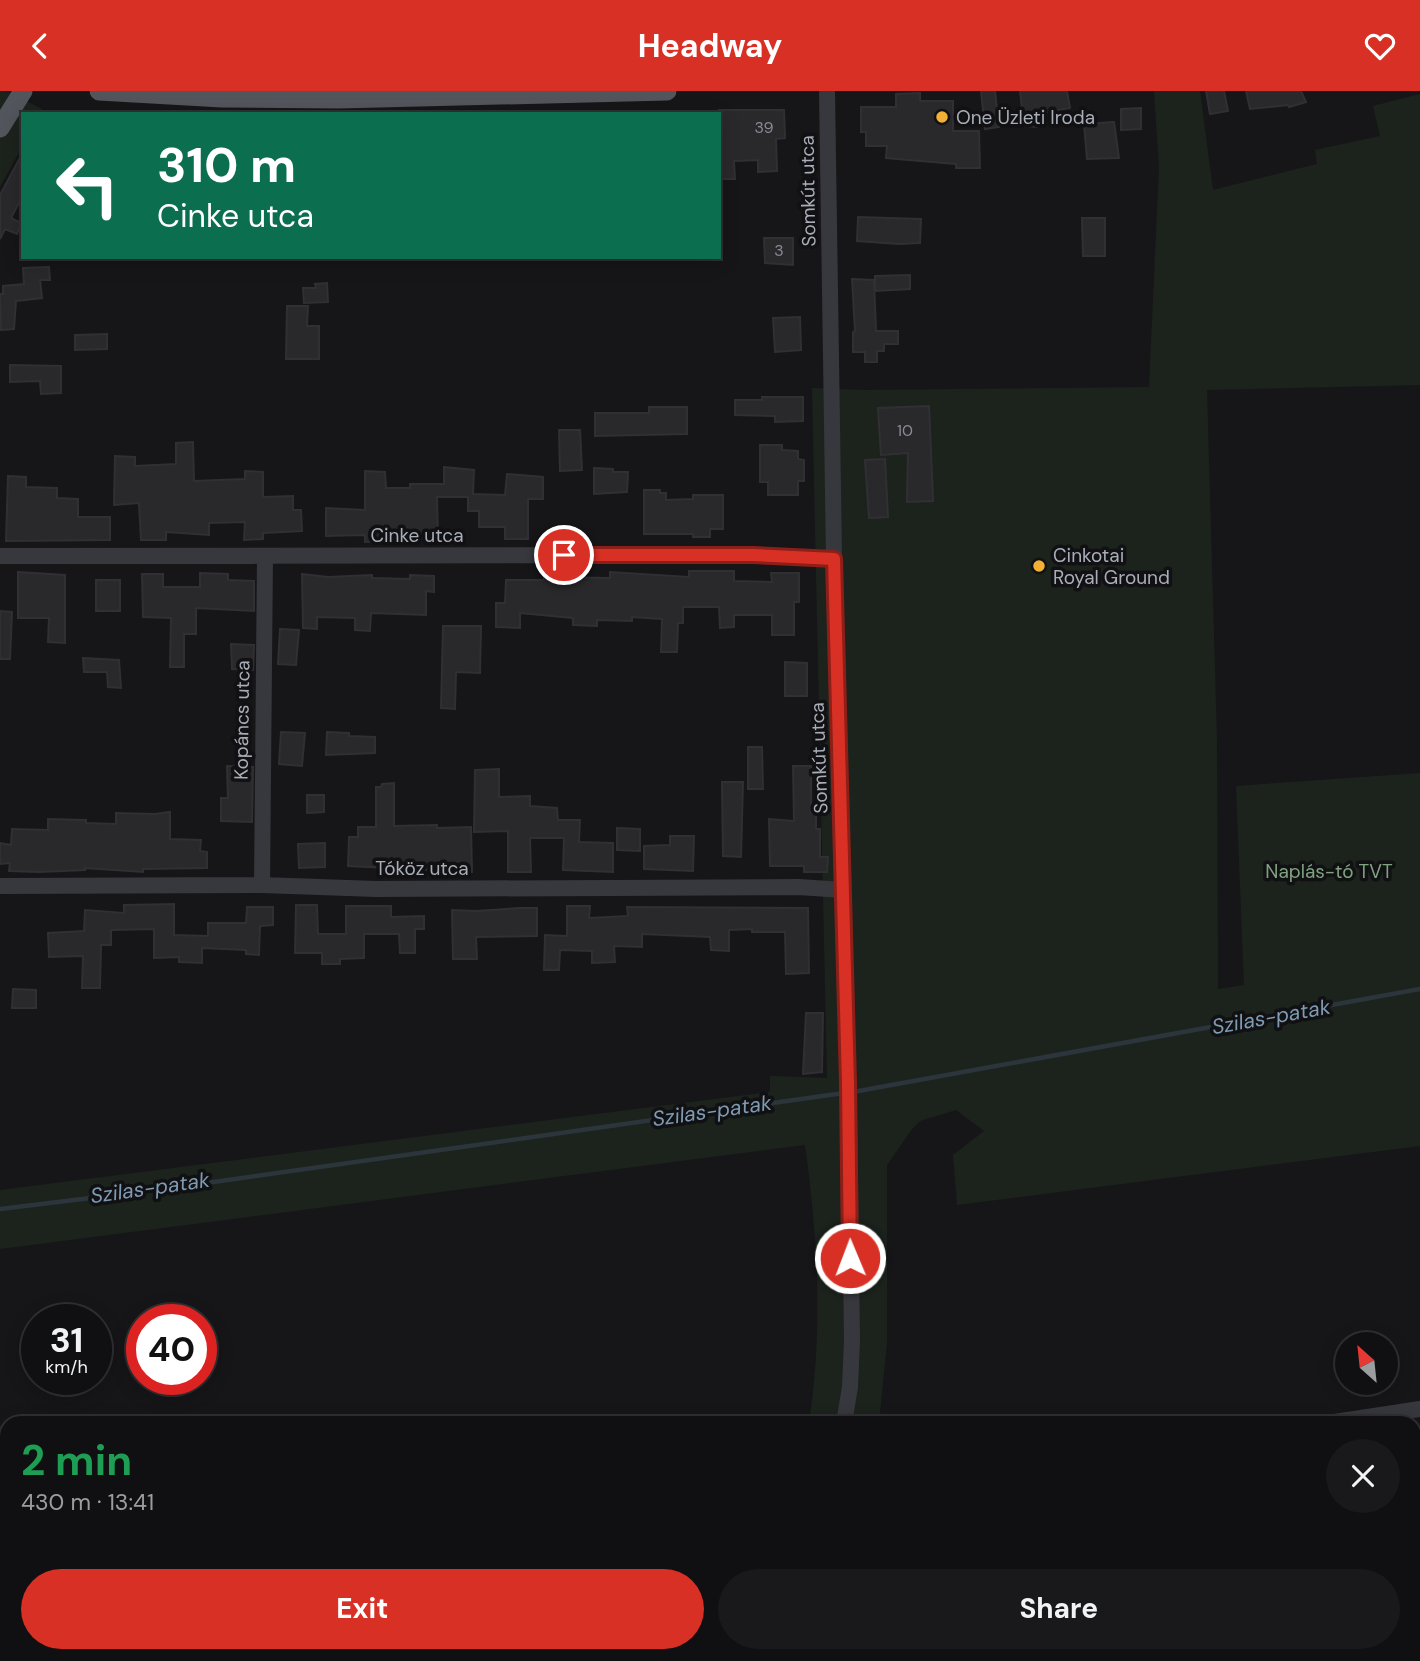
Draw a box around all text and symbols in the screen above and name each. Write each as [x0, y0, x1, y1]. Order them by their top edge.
text: Headway [638, 25, 782, 67]
icon: back [21, 27, 59, 65]
icon: heart [1361, 27, 1399, 65]
place label: One Üzleti Iroda [956, 105, 1095, 130]
marker: One Üzleti Iroda [934, 109, 950, 125]
house number: 39 [754, 117, 774, 138]
text: 310 m [157, 133, 296, 197]
street label: Somkút utca [795, 135, 821, 247]
icon: left [42, 140, 133, 231]
text: Cinke utca [157, 195, 314, 237]
house number: 3 [774, 240, 784, 261]
house number: 10 [897, 420, 913, 441]
street label: Cinke utca [370, 523, 464, 548]
pin [534, 525, 594, 585]
icon: arrive [545, 536, 583, 574]
place label: Cinkotai Royal Ground [1053, 543, 1170, 590]
marker: Cinkotai Royal Ground [1031, 558, 1047, 574]
street label: Kopáncs utca [228, 660, 256, 780]
street label: Somkút utca [805, 702, 833, 814]
street label: Tóköz utca [375, 856, 469, 881]
park label: Naplás-tó TVT [1265, 859, 1393, 884]
water label: Szilas-patak [1210, 993, 1333, 1041]
water label: Szilas-patak [651, 1089, 774, 1133]
water label: Szilas-patak [89, 1166, 212, 1210]
position arrow [813, 1221, 887, 1295]
speed limit sign: 40 [126, 1304, 217, 1395]
text: 31 [50, 1317, 83, 1363]
north arrow [1335, 1332, 1398, 1395]
map controls [1335, 1332, 1398, 1395]
text: km/h [45, 1355, 88, 1379]
text: 2 min [21, 1433, 132, 1488]
button: close [1326, 1439, 1400, 1513]
text: 430 m · 13:41 [21, 1487, 154, 1517]
button: Exit [21, 1569, 704, 1649]
button: Share [718, 1569, 1400, 1649]

